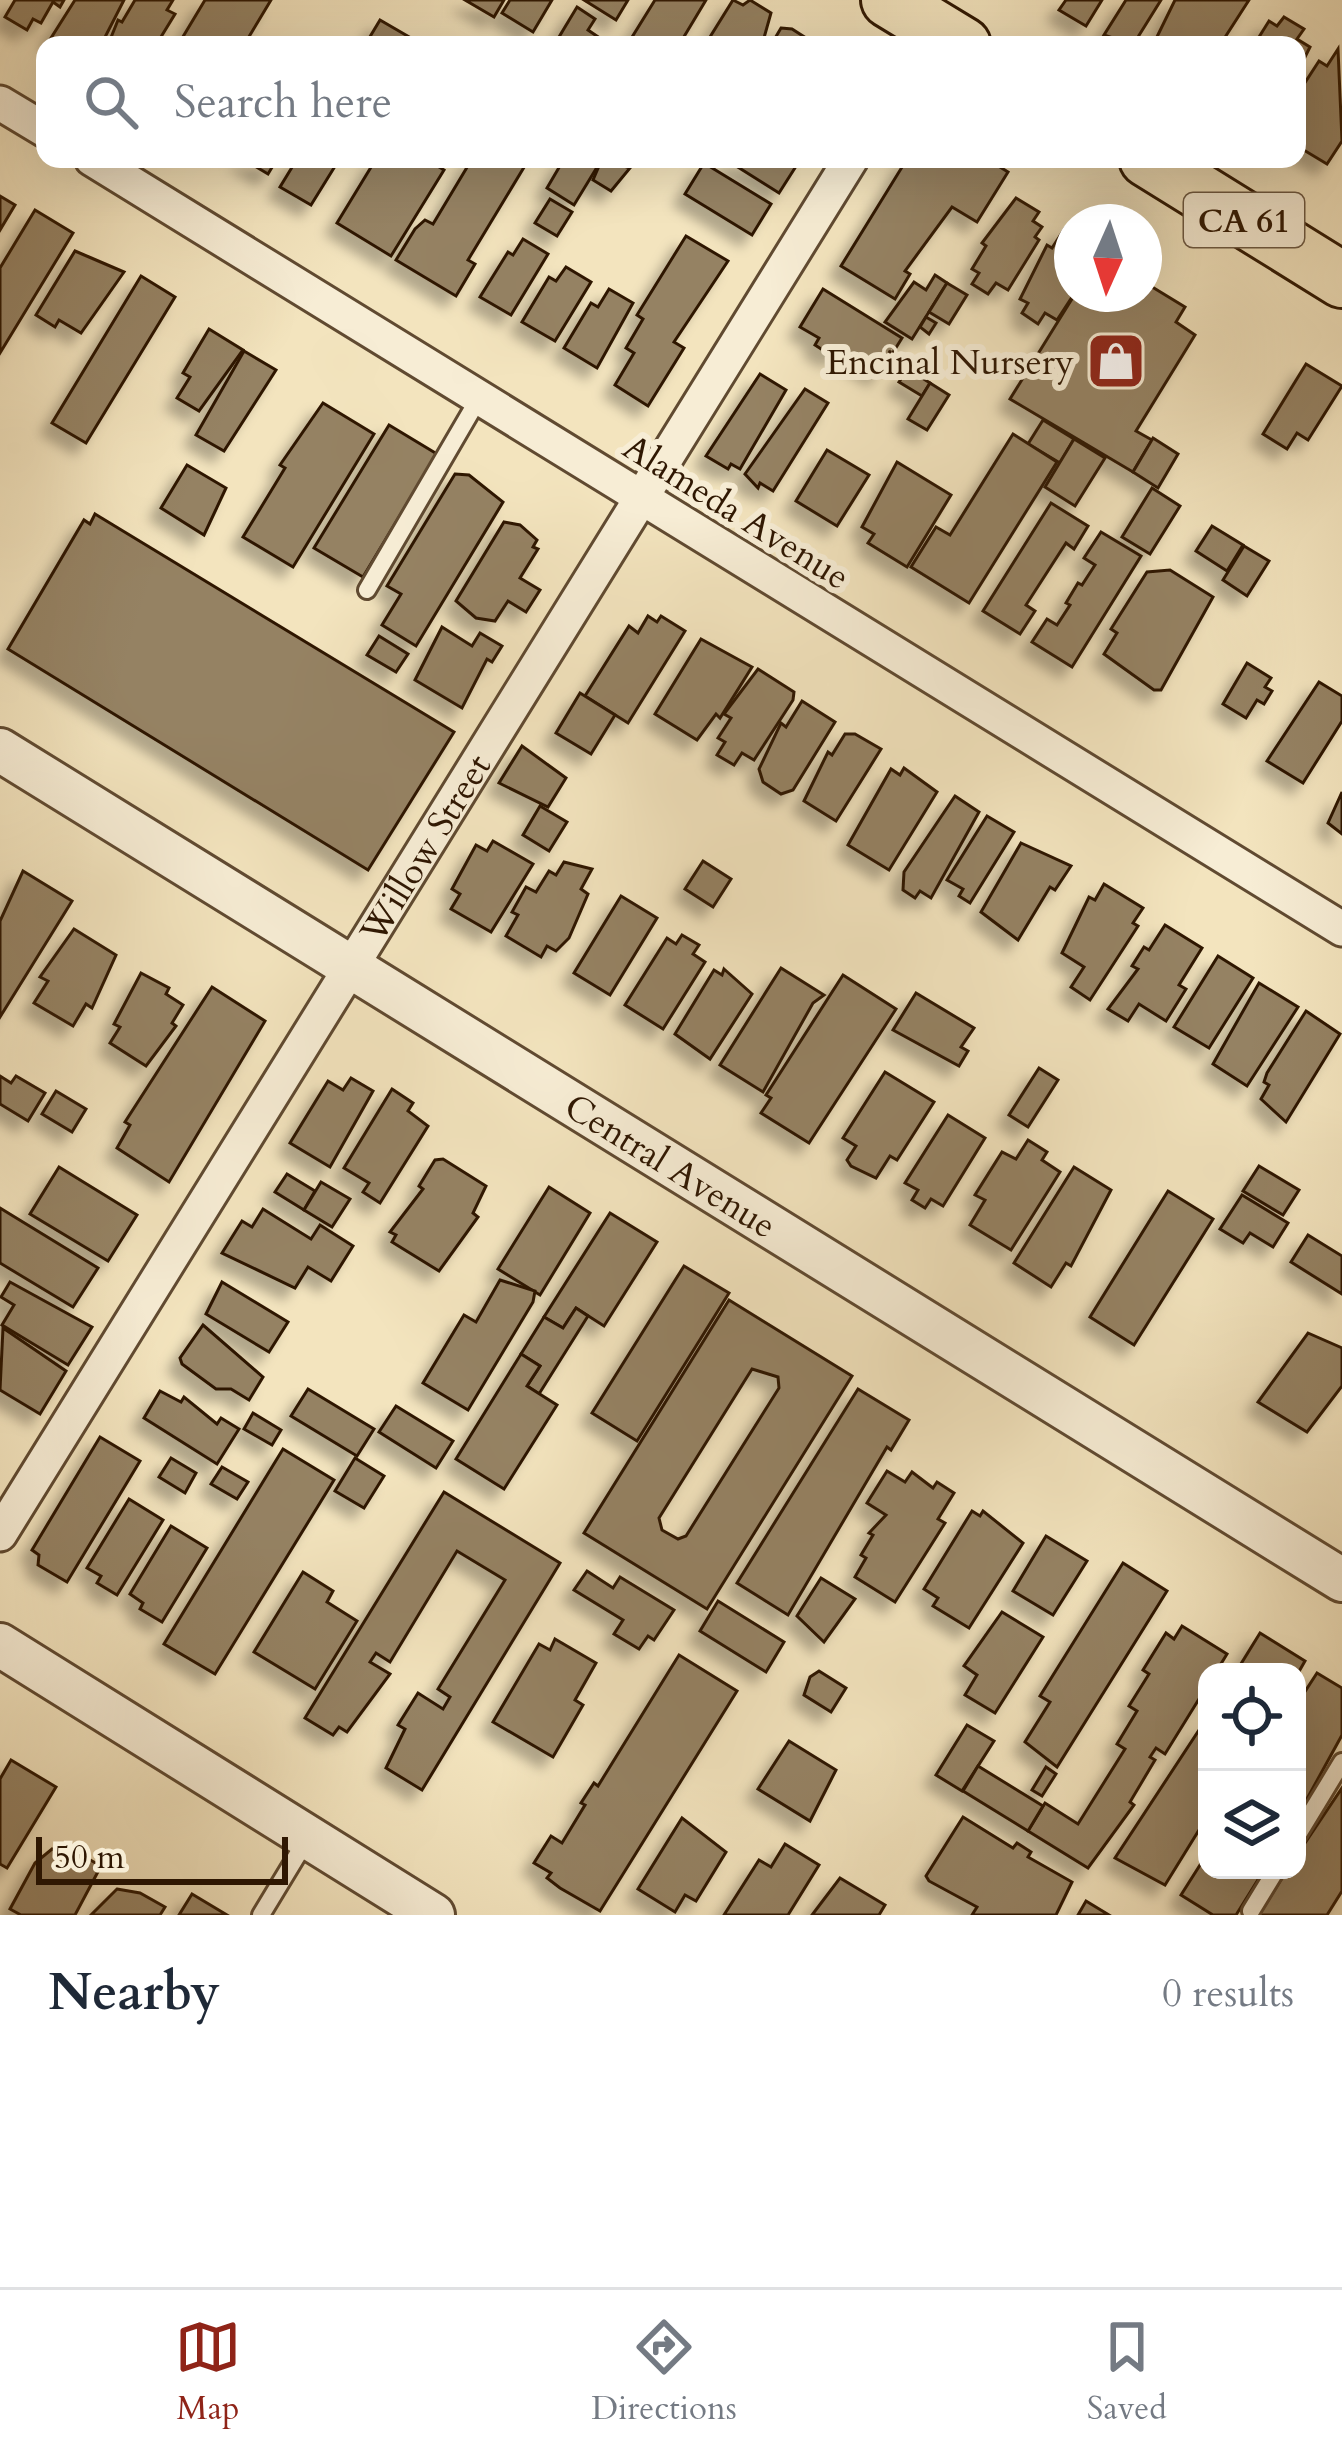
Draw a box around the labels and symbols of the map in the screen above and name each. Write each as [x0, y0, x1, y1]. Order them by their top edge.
road number: CA 61 [1184, 193, 1304, 247]
north arrow [1054, 204, 1162, 312]
shop icon: Encinal Nursery [1085, 330, 1147, 392]
place label: Encinal Nursery [826, 338, 1074, 387]
street label: Alameda Avenue [614, 423, 859, 601]
street label: Willow Street [349, 745, 503, 953]
street label: Central Avenue [555, 1082, 785, 1250]
scale bar [36, 1831, 288, 1884]

